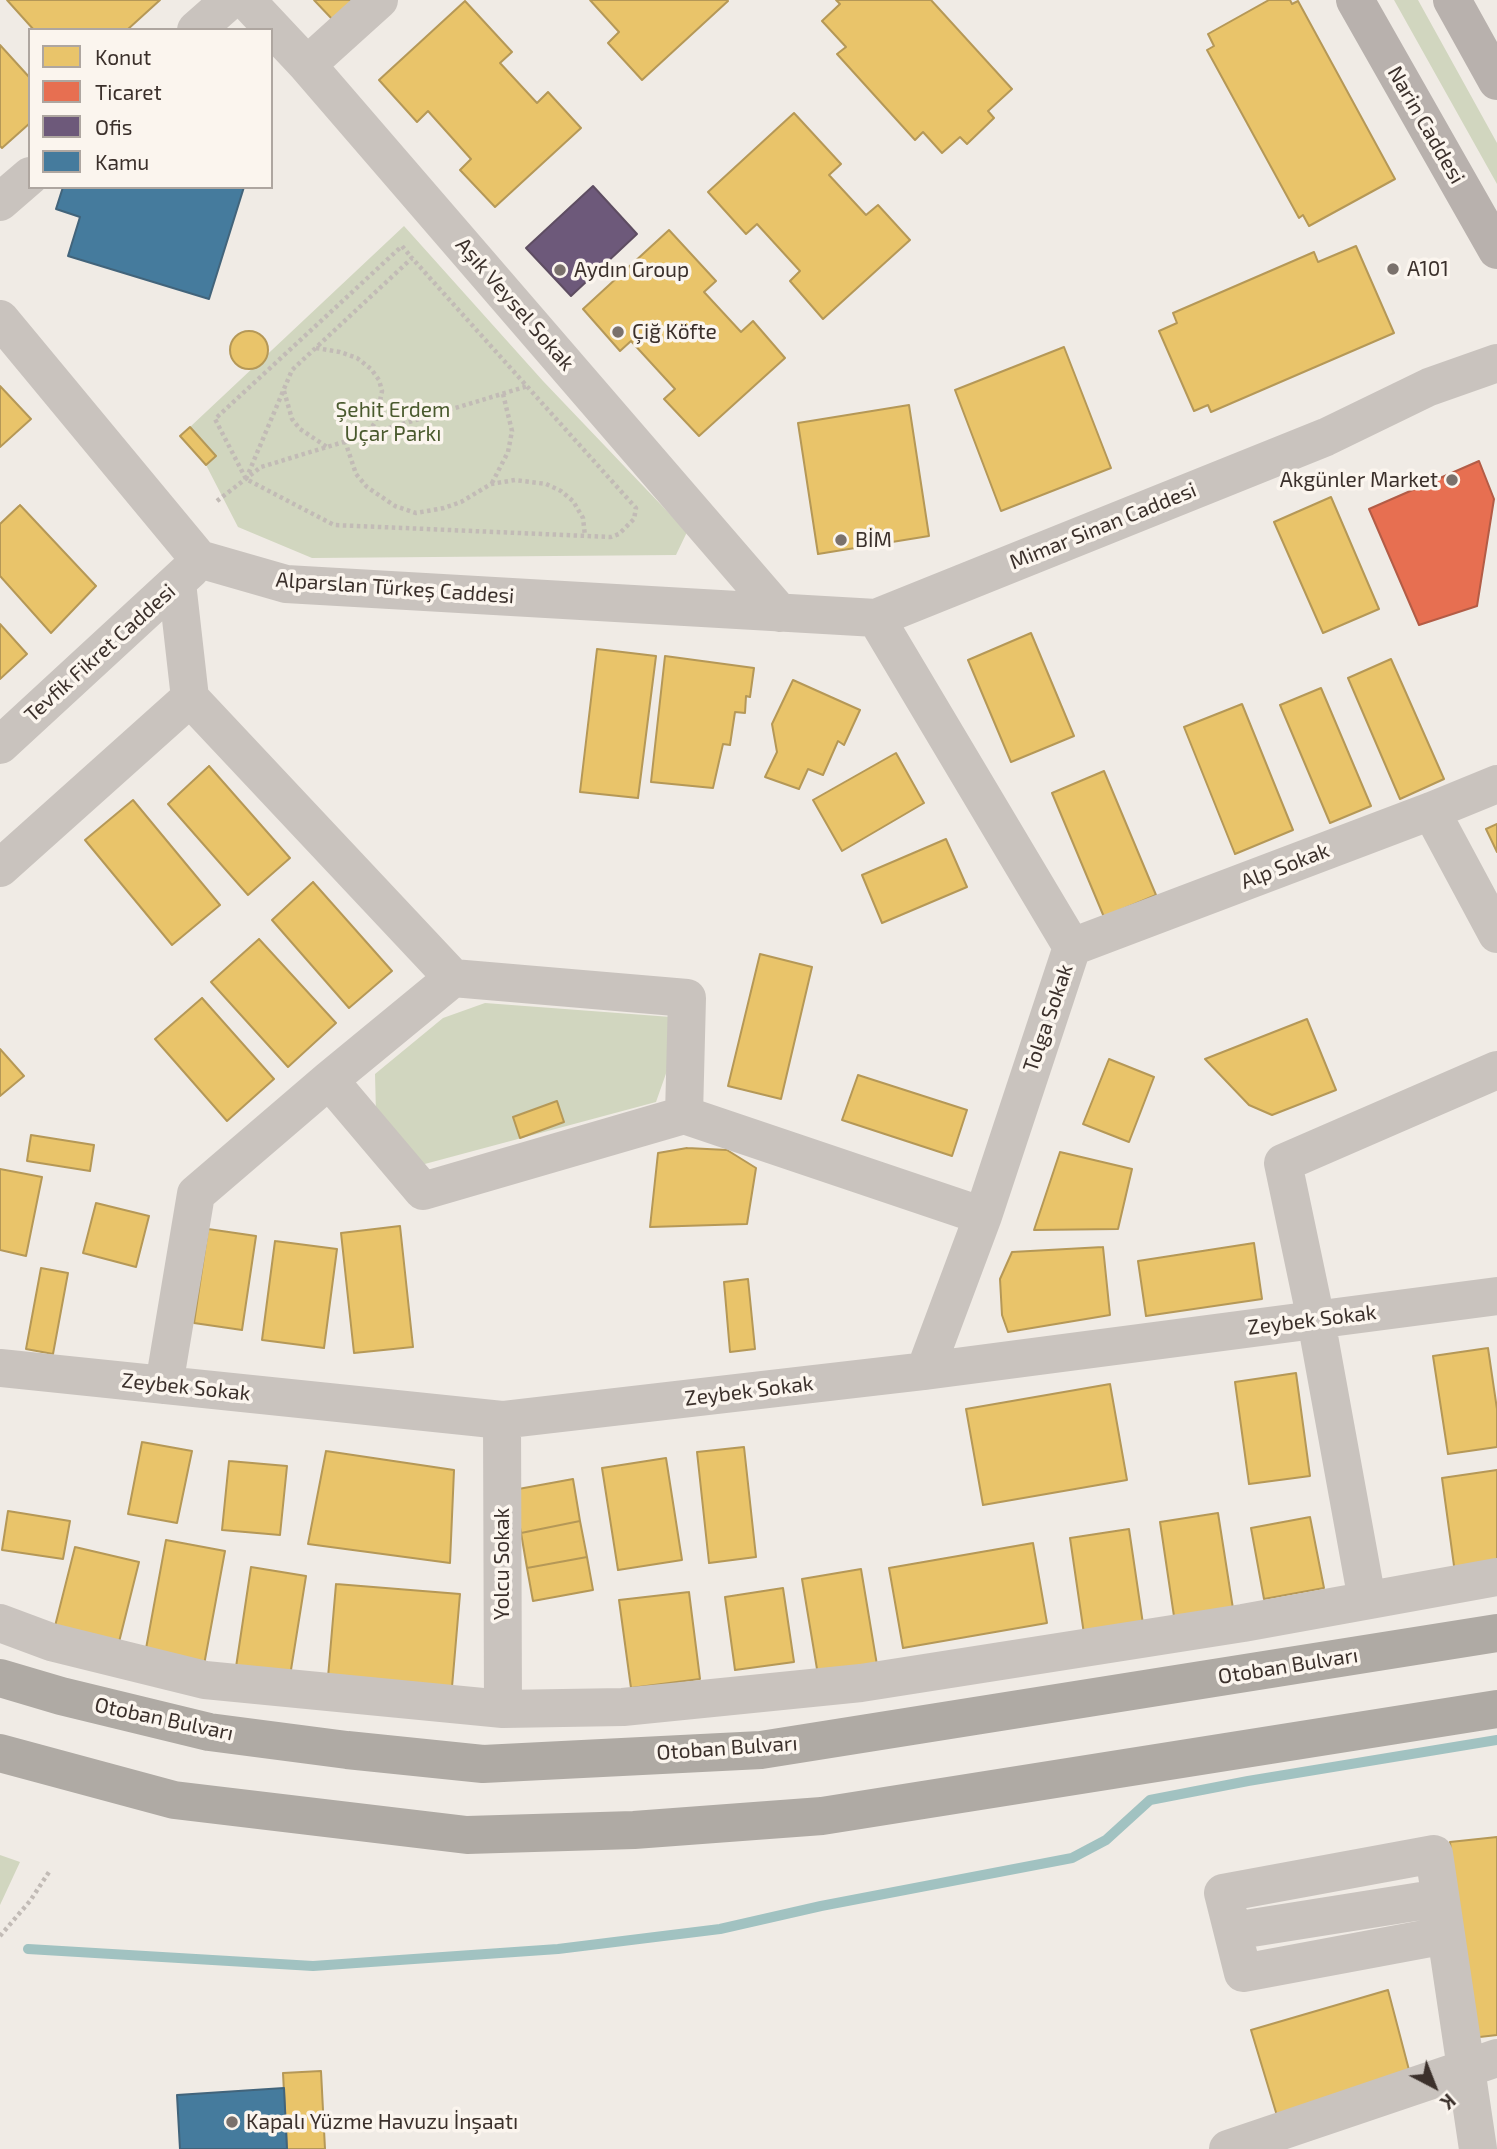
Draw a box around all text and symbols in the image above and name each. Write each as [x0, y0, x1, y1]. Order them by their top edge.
legend [28, 28, 273, 189]
text: Konut [95, 44, 151, 69]
street label: Narin Caddesi [1382, 62, 1470, 188]
text: Ticaret [95, 79, 162, 104]
text: Ofis [95, 114, 132, 139]
text: Kamu [95, 149, 149, 174]
street label: Aşık Veysel Sokak [450, 232, 580, 376]
place label: A101 [1407, 256, 1449, 282]
place label: Aydın Group [574, 257, 689, 283]
marker: A101 [1385, 261, 1401, 277]
marker: Aydın Group [552, 262, 568, 278]
place label: Çiğ Köfte [632, 319, 717, 345]
marker: Çiğ Köfte [610, 324, 626, 340]
park label: Şehit Erdem Uçar Parkı [336, 397, 450, 447]
place label: Akgünler Market [1280, 467, 1438, 493]
marker: Akgünler Market [1444, 472, 1460, 488]
street label: Mimar Sinan Caddesi [1006, 477, 1200, 575]
place label: BİM [855, 527, 892, 553]
marker: BİM [833, 532, 849, 548]
street label: Alparslan Türkeş Caddesi [275, 567, 515, 609]
street label: Tevfik Fikret Caddesi [19, 579, 181, 727]
street label: Alp Sokak [1237, 838, 1333, 894]
street label: Tolga Sokak [1018, 961, 1078, 1075]
street label: Zeybek Sokak [1246, 1300, 1378, 1340]
street label: Zeybek Sokak [120, 1368, 252, 1406]
street label: Zeybek Sokak [683, 1371, 815, 1411]
street label: Yolcu Sokak [489, 1508, 515, 1620]
street label: Otoban Bulvarı [1216, 1643, 1360, 1689]
street label: Otoban Bulvarı [92, 1692, 236, 1746]
street label: Otoban Bulvarı [656, 1731, 798, 1765]
north arrow [1399, 2051, 1469, 2121]
text: K [1436, 2089, 1461, 2115]
place label: Kapalı Yüzme Havuzu İnşaatı [246, 2109, 518, 2135]
marker: Kapalı Yüzme Havuzu İnşaatı [224, 2114, 240, 2130]

